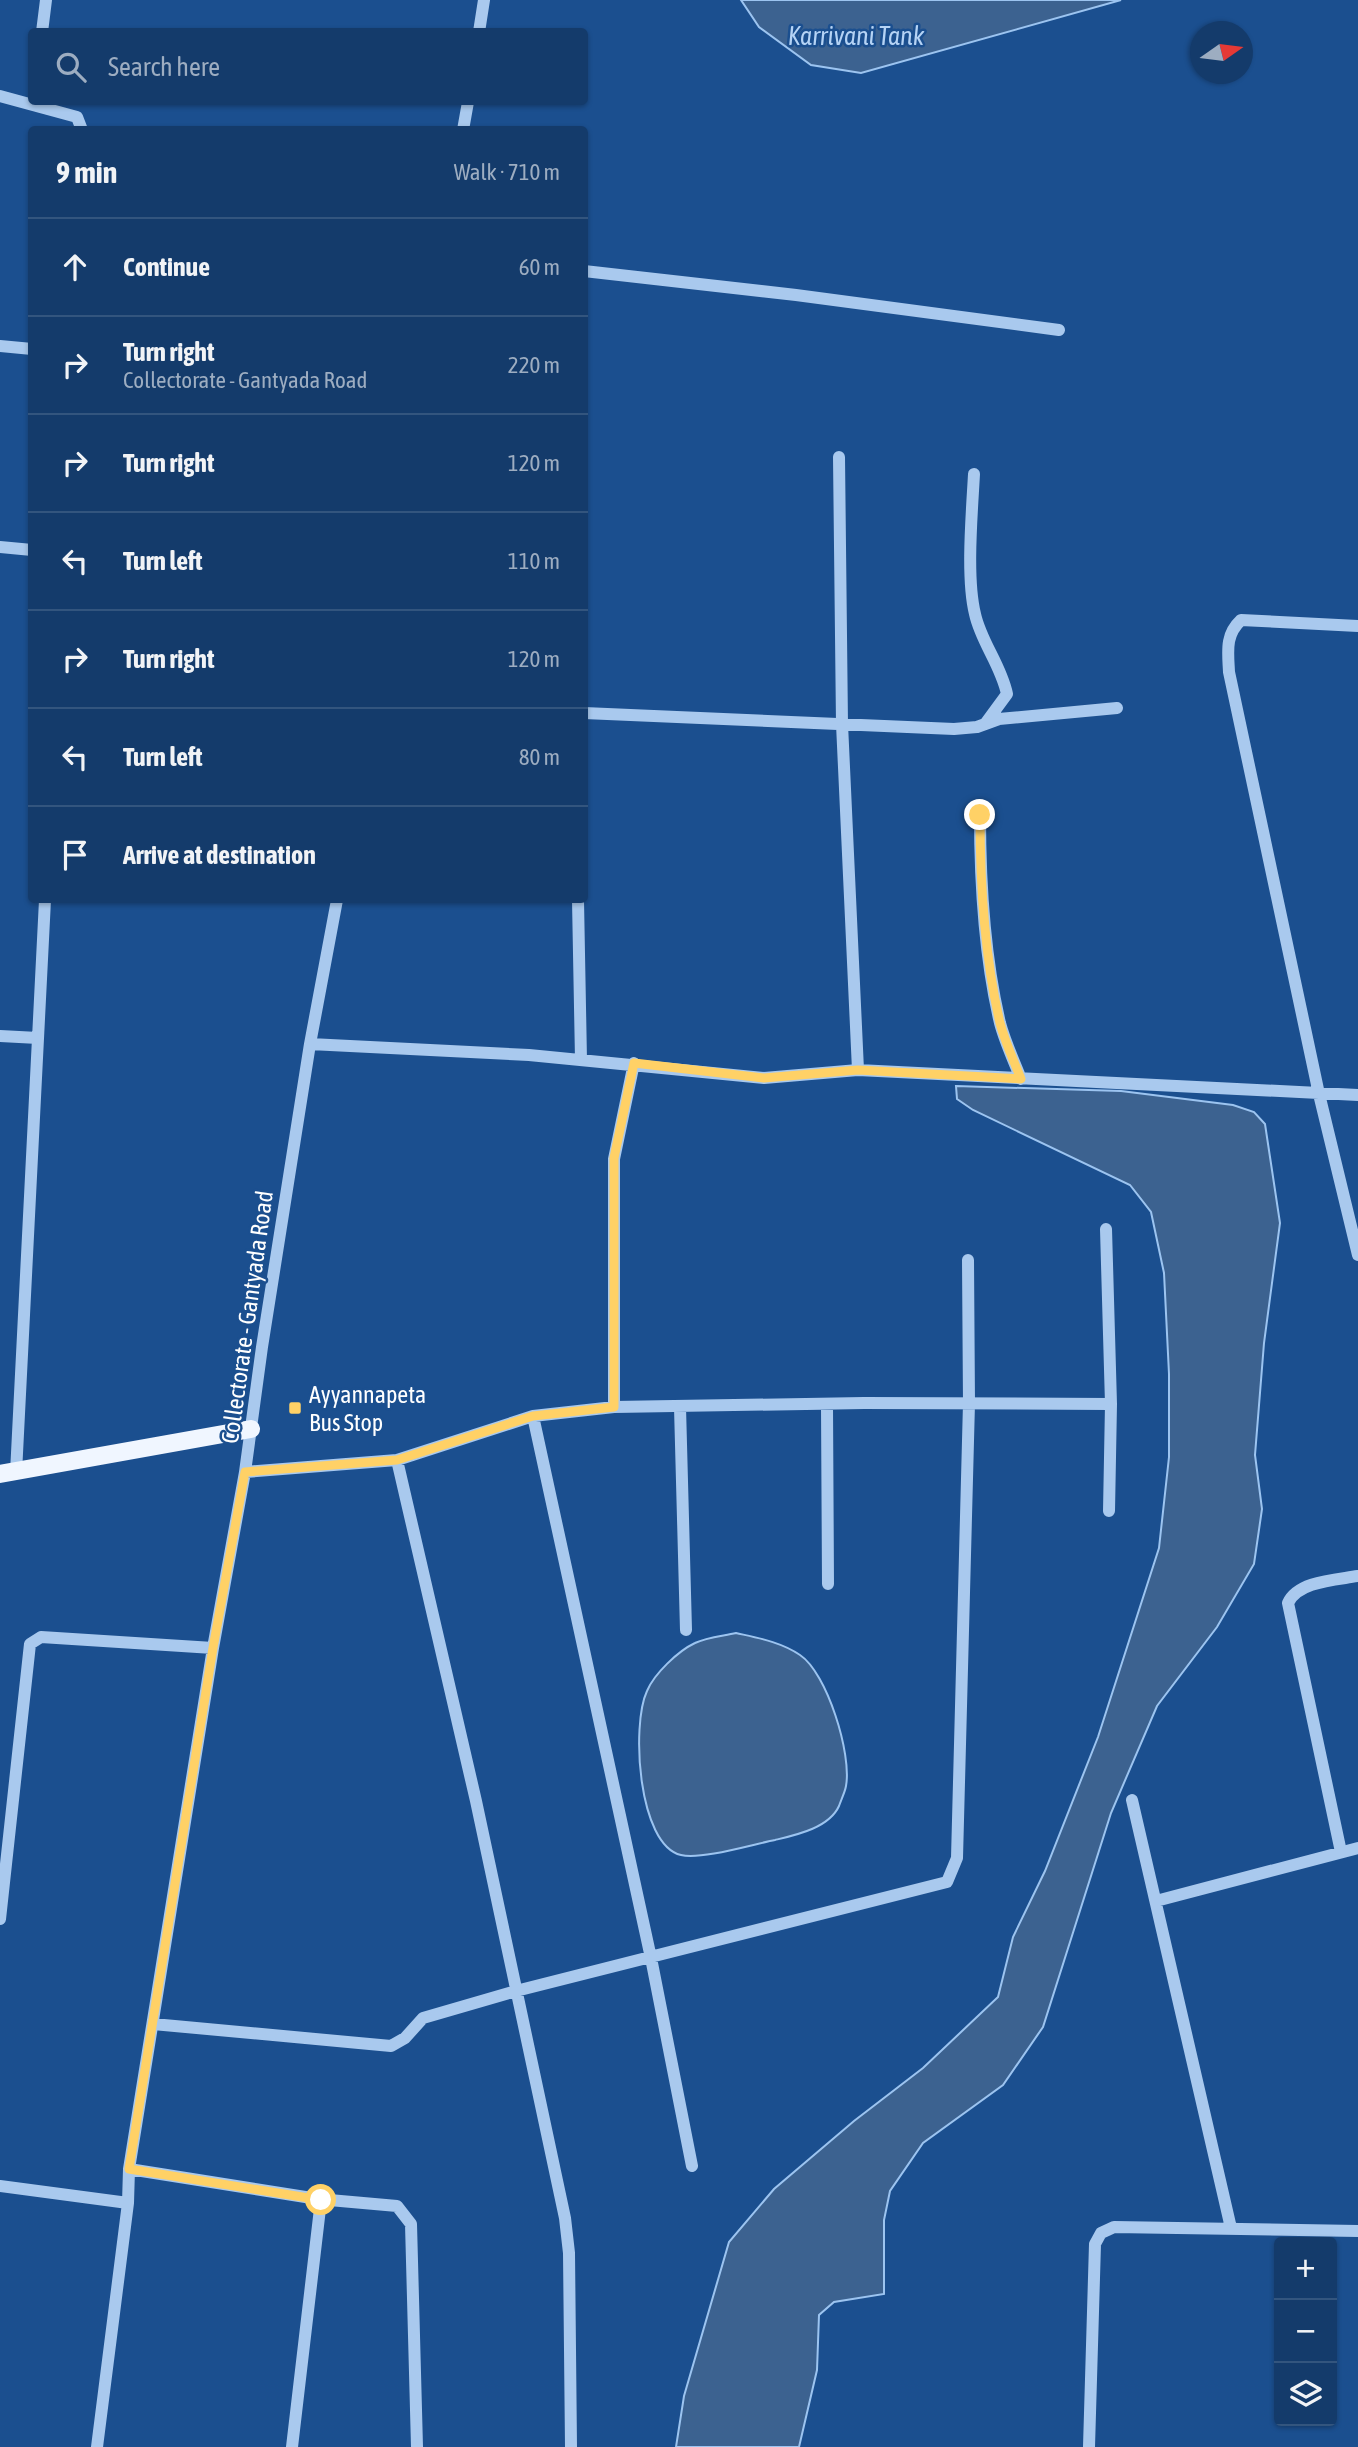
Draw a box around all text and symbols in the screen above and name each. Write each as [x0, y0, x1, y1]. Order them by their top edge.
water label: Karrivani Tank [788, 21, 925, 51]
north arrow [1190, 21, 1253, 84]
search box [28, 28, 588, 105]
icon: search [52, 48, 90, 86]
text: Search here [108, 52, 220, 82]
text: 9 min [56, 155, 117, 189]
text: Walk · 710 m [454, 159, 560, 185]
icon: ahead [56, 248, 94, 286]
text: Continue [123, 252, 210, 282]
text: 60 m [519, 254, 560, 280]
text: Turn right [123, 337, 214, 367]
icon: right [56, 346, 94, 384]
text: 220 m [508, 352, 560, 378]
text: Collectorate - Gantyada Road [123, 367, 367, 393]
icon: right [56, 444, 94, 482]
text: Turn right [123, 448, 214, 478]
text: 120 m [508, 450, 560, 476]
icon: left [56, 542, 94, 580]
text: Turn left [123, 546, 203, 576]
text: 110 m [508, 548, 560, 574]
icon: right [56, 640, 94, 678]
text: Turn right [123, 644, 214, 674]
text: 120 m [508, 646, 560, 672]
icon: left [56, 738, 94, 776]
text: Turn left [123, 742, 203, 772]
text: 80 m [519, 744, 560, 770]
route end [964, 799, 995, 830]
icon: arrive [56, 836, 94, 874]
text: Arrive at destination [123, 840, 316, 870]
street label: Collectorate - Gantyada Road [216, 1189, 278, 1445]
place label: Ayyannapeta Bus Stop [309, 1381, 426, 1436]
marker: Ayyannapeta Bus Stop [287, 1400, 303, 1416]
route start [305, 2184, 336, 2215]
map controls [1274, 2237, 1337, 2426]
button: + [1274, 2237, 1337, 2300]
button: − [1274, 2300, 1337, 2363]
button: layers [1274, 2363, 1337, 2426]

